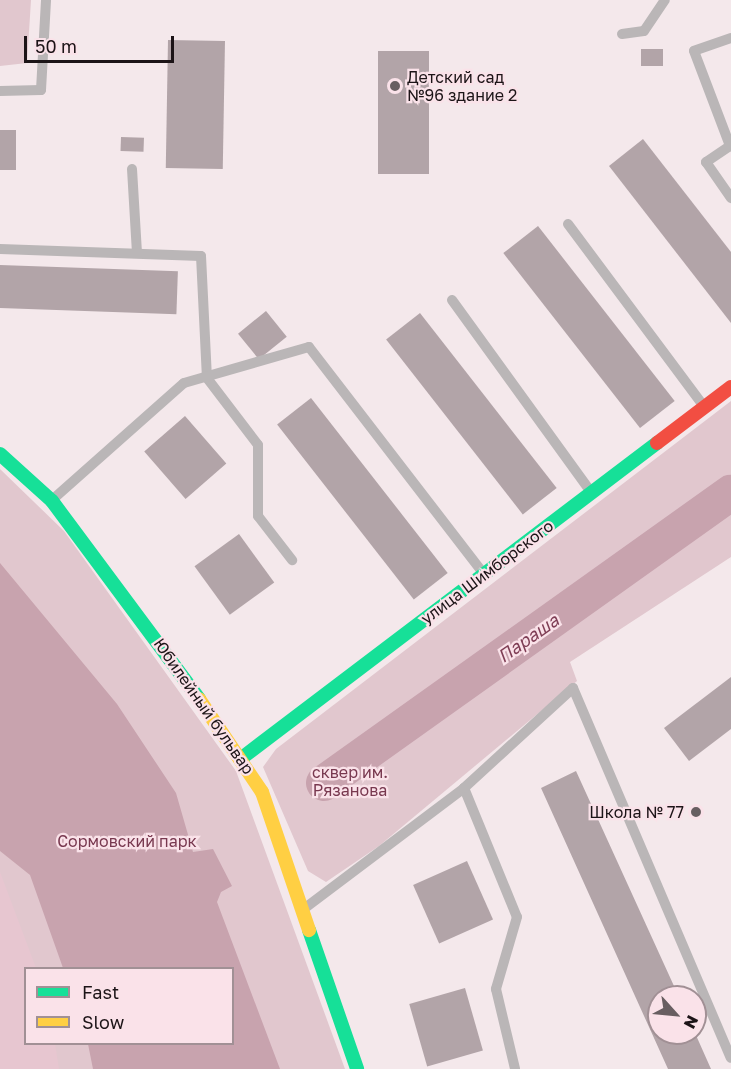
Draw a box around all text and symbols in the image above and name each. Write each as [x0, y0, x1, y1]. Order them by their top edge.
scale bar [27, 24, 177, 62]
text: 50 m [35, 35, 77, 57]
place label: Детский сад №96 здание 2 [407, 67, 517, 105]
marker: Детский сад №96 здание 2 [388, 79, 402, 93]
street label: улица Шимборского [417, 516, 557, 628]
water label: Параша [493, 609, 563, 667]
street label: Юбилейный бульвар [150, 634, 258, 778]
park label: сквер им. Рязанова [312, 762, 388, 800]
place label: Школа № 77 [589, 802, 684, 822]
marker: Школа № 77 [689, 805, 703, 819]
park label: Сормовский парк [57, 831, 197, 851]
legend [24, 967, 234, 1045]
text: Fast [82, 981, 119, 1003]
north arrow [647, 985, 707, 1045]
text: Slow [82, 1011, 124, 1033]
text: N [680, 1012, 703, 1032]

